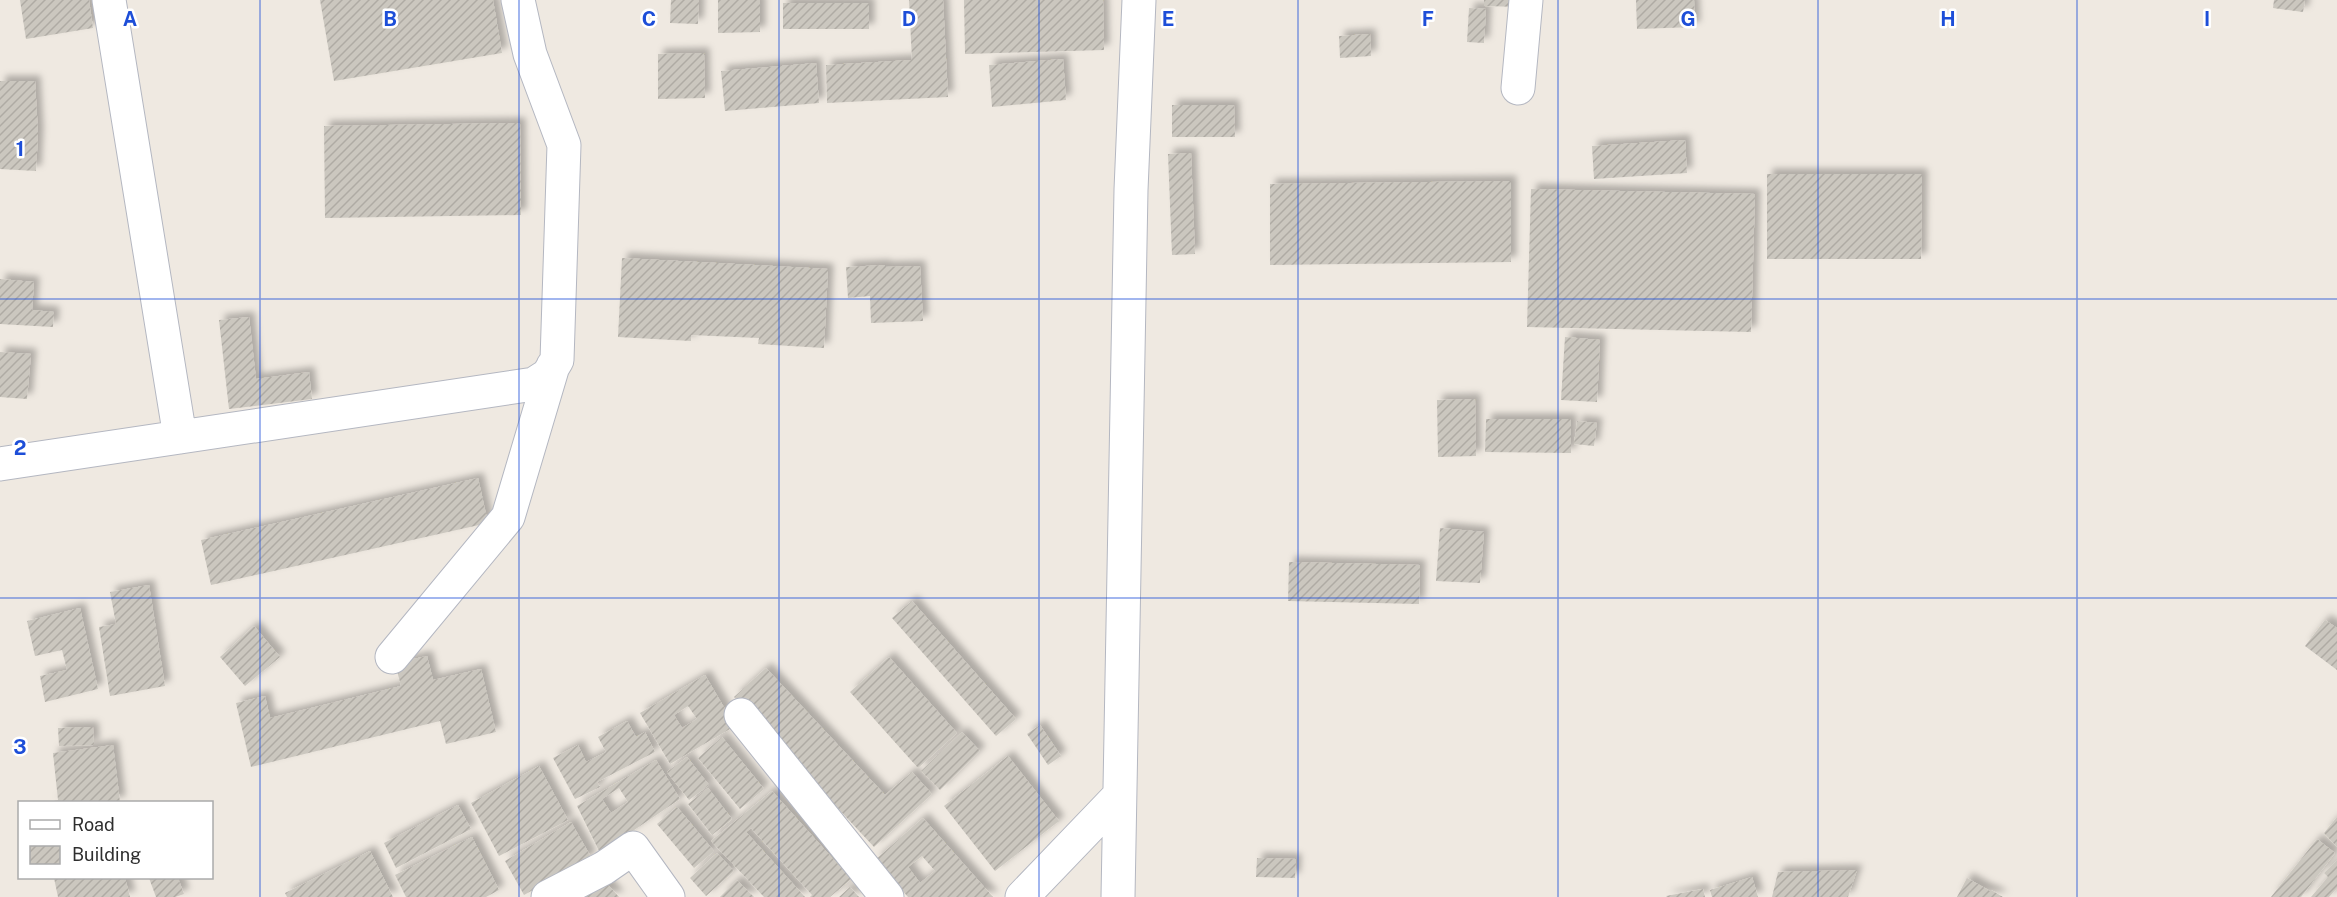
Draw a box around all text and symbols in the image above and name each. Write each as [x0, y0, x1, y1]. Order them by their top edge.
text: A [123, 7, 137, 31]
text: B [383, 7, 397, 31]
text: C [642, 7, 656, 31]
text: D [902, 7, 916, 31]
text: E [1162, 7, 1174, 31]
text: F [1422, 7, 1434, 31]
text: G [1680, 7, 1696, 31]
text: H [1940, 7, 1956, 31]
text: I [2204, 7, 2210, 31]
text: 1 [16, 137, 24, 161]
text: 2 [14, 436, 26, 460]
text: 3 [13, 735, 27, 759]
legend [18, 801, 213, 879]
text: Road [72, 814, 115, 835]
text: Building [72, 844, 141, 865]

